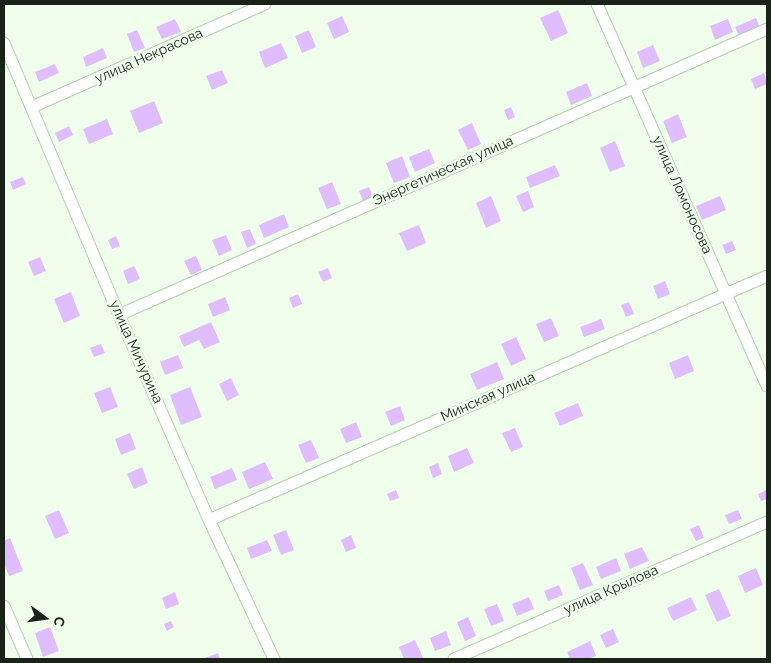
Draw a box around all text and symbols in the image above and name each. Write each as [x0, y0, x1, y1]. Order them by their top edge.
street label: улица Некрасова [92, 25, 206, 87]
street label: Энергетическая улица [370, 132, 516, 210]
street label: улица Ломоносова [648, 133, 716, 257]
street label: улица Мичурина [106, 298, 166, 406]
street label: Минская улица [438, 369, 538, 425]
street label: улица Крылова [561, 562, 661, 618]
north arrow [20, 593, 70, 643]
text: С [51, 615, 68, 628]

